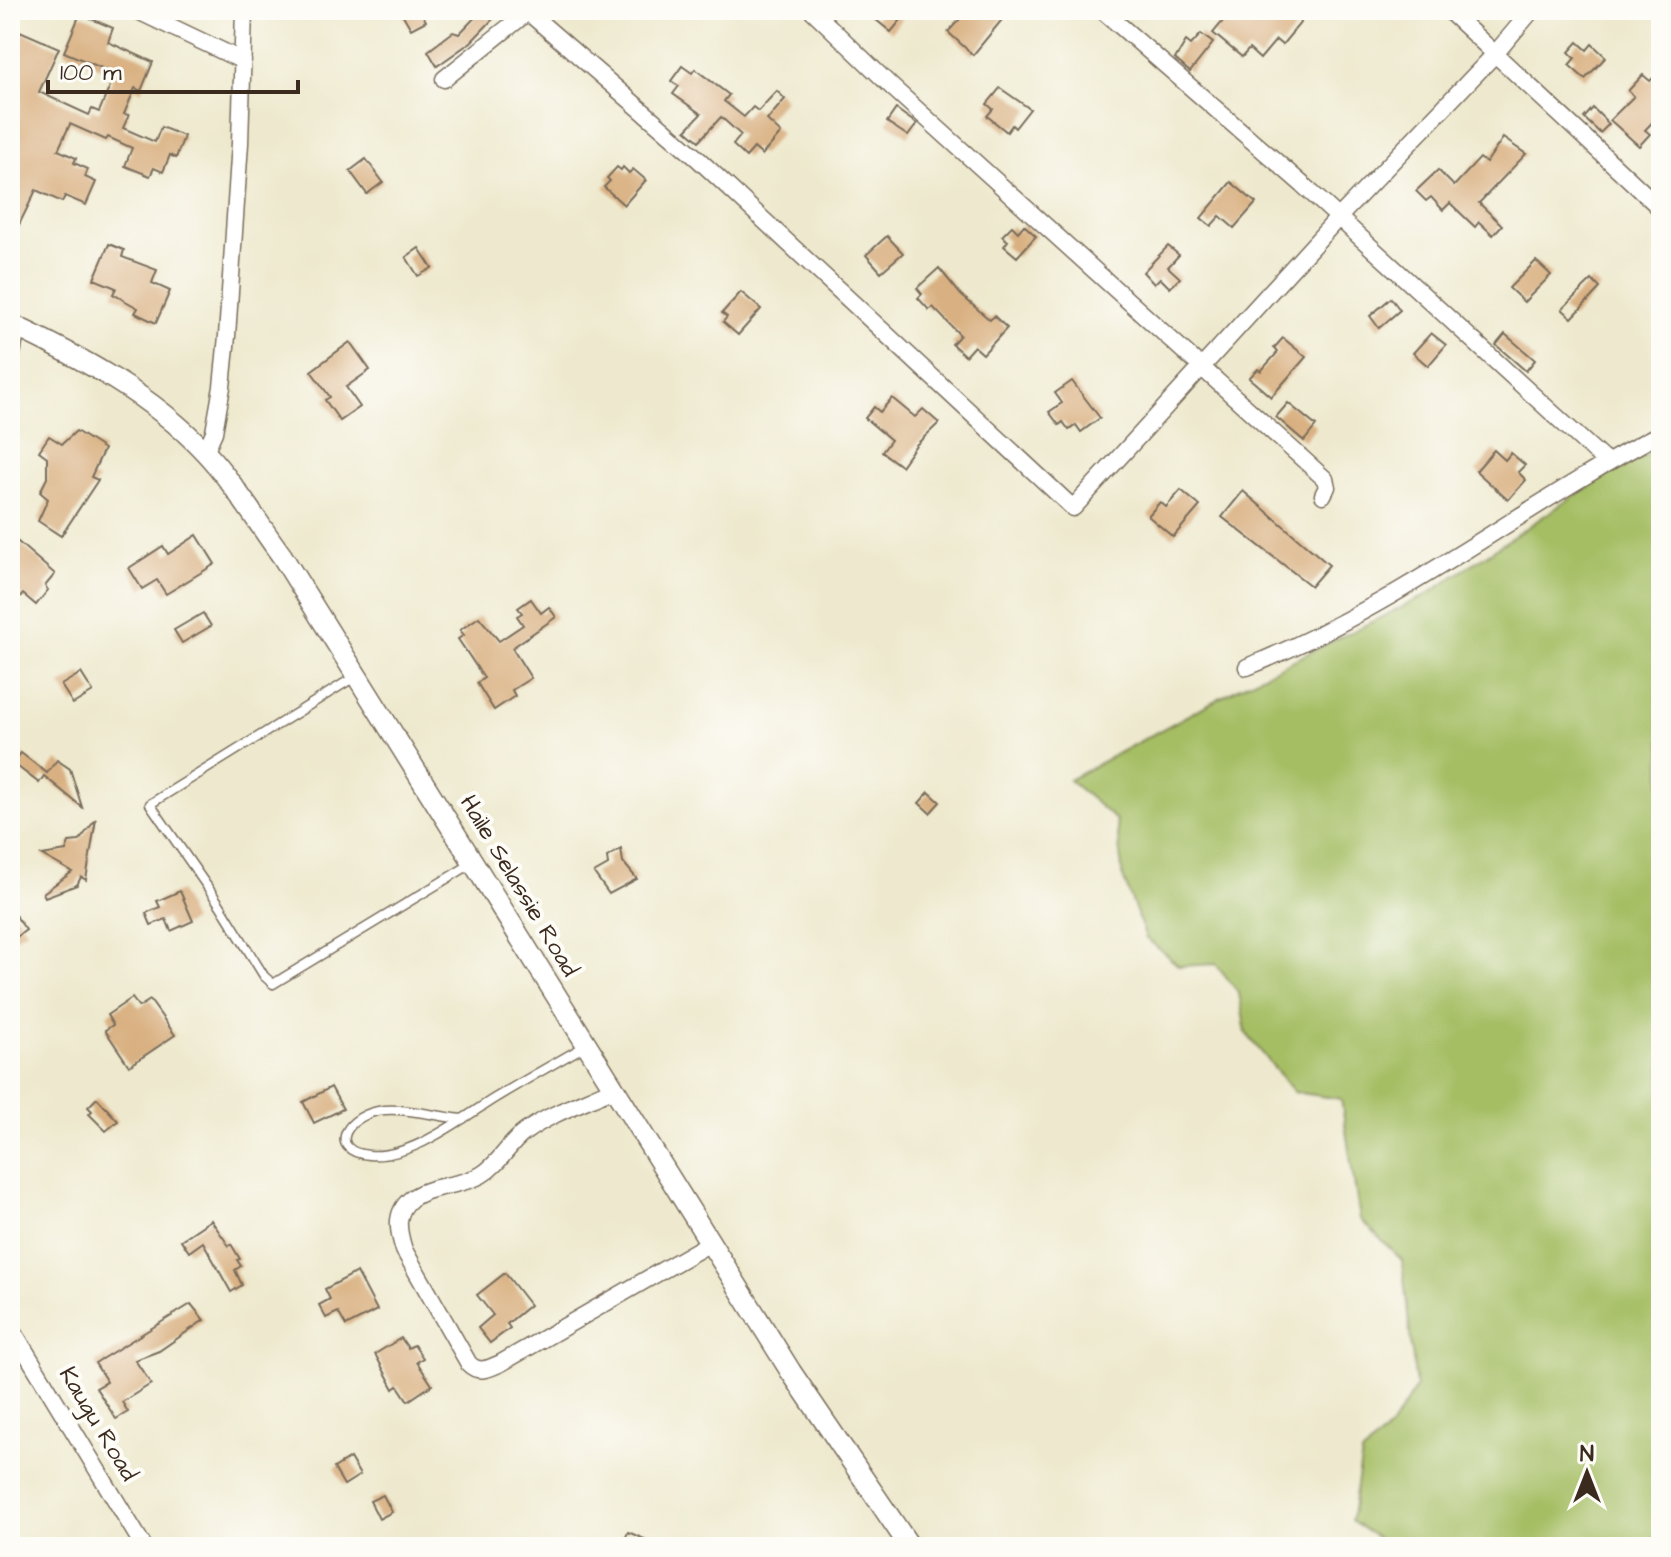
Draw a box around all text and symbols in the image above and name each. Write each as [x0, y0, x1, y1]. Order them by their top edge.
scale bar [48, 44, 298, 94]
text: 100 m [60, 56, 122, 90]
street label: Haile Selassie Road [451, 789, 587, 983]
street label: Kaugu Road [50, 1360, 146, 1488]
north arrow [1547, 1433, 1627, 1513]
text: N [1580, 1439, 1594, 1470]

